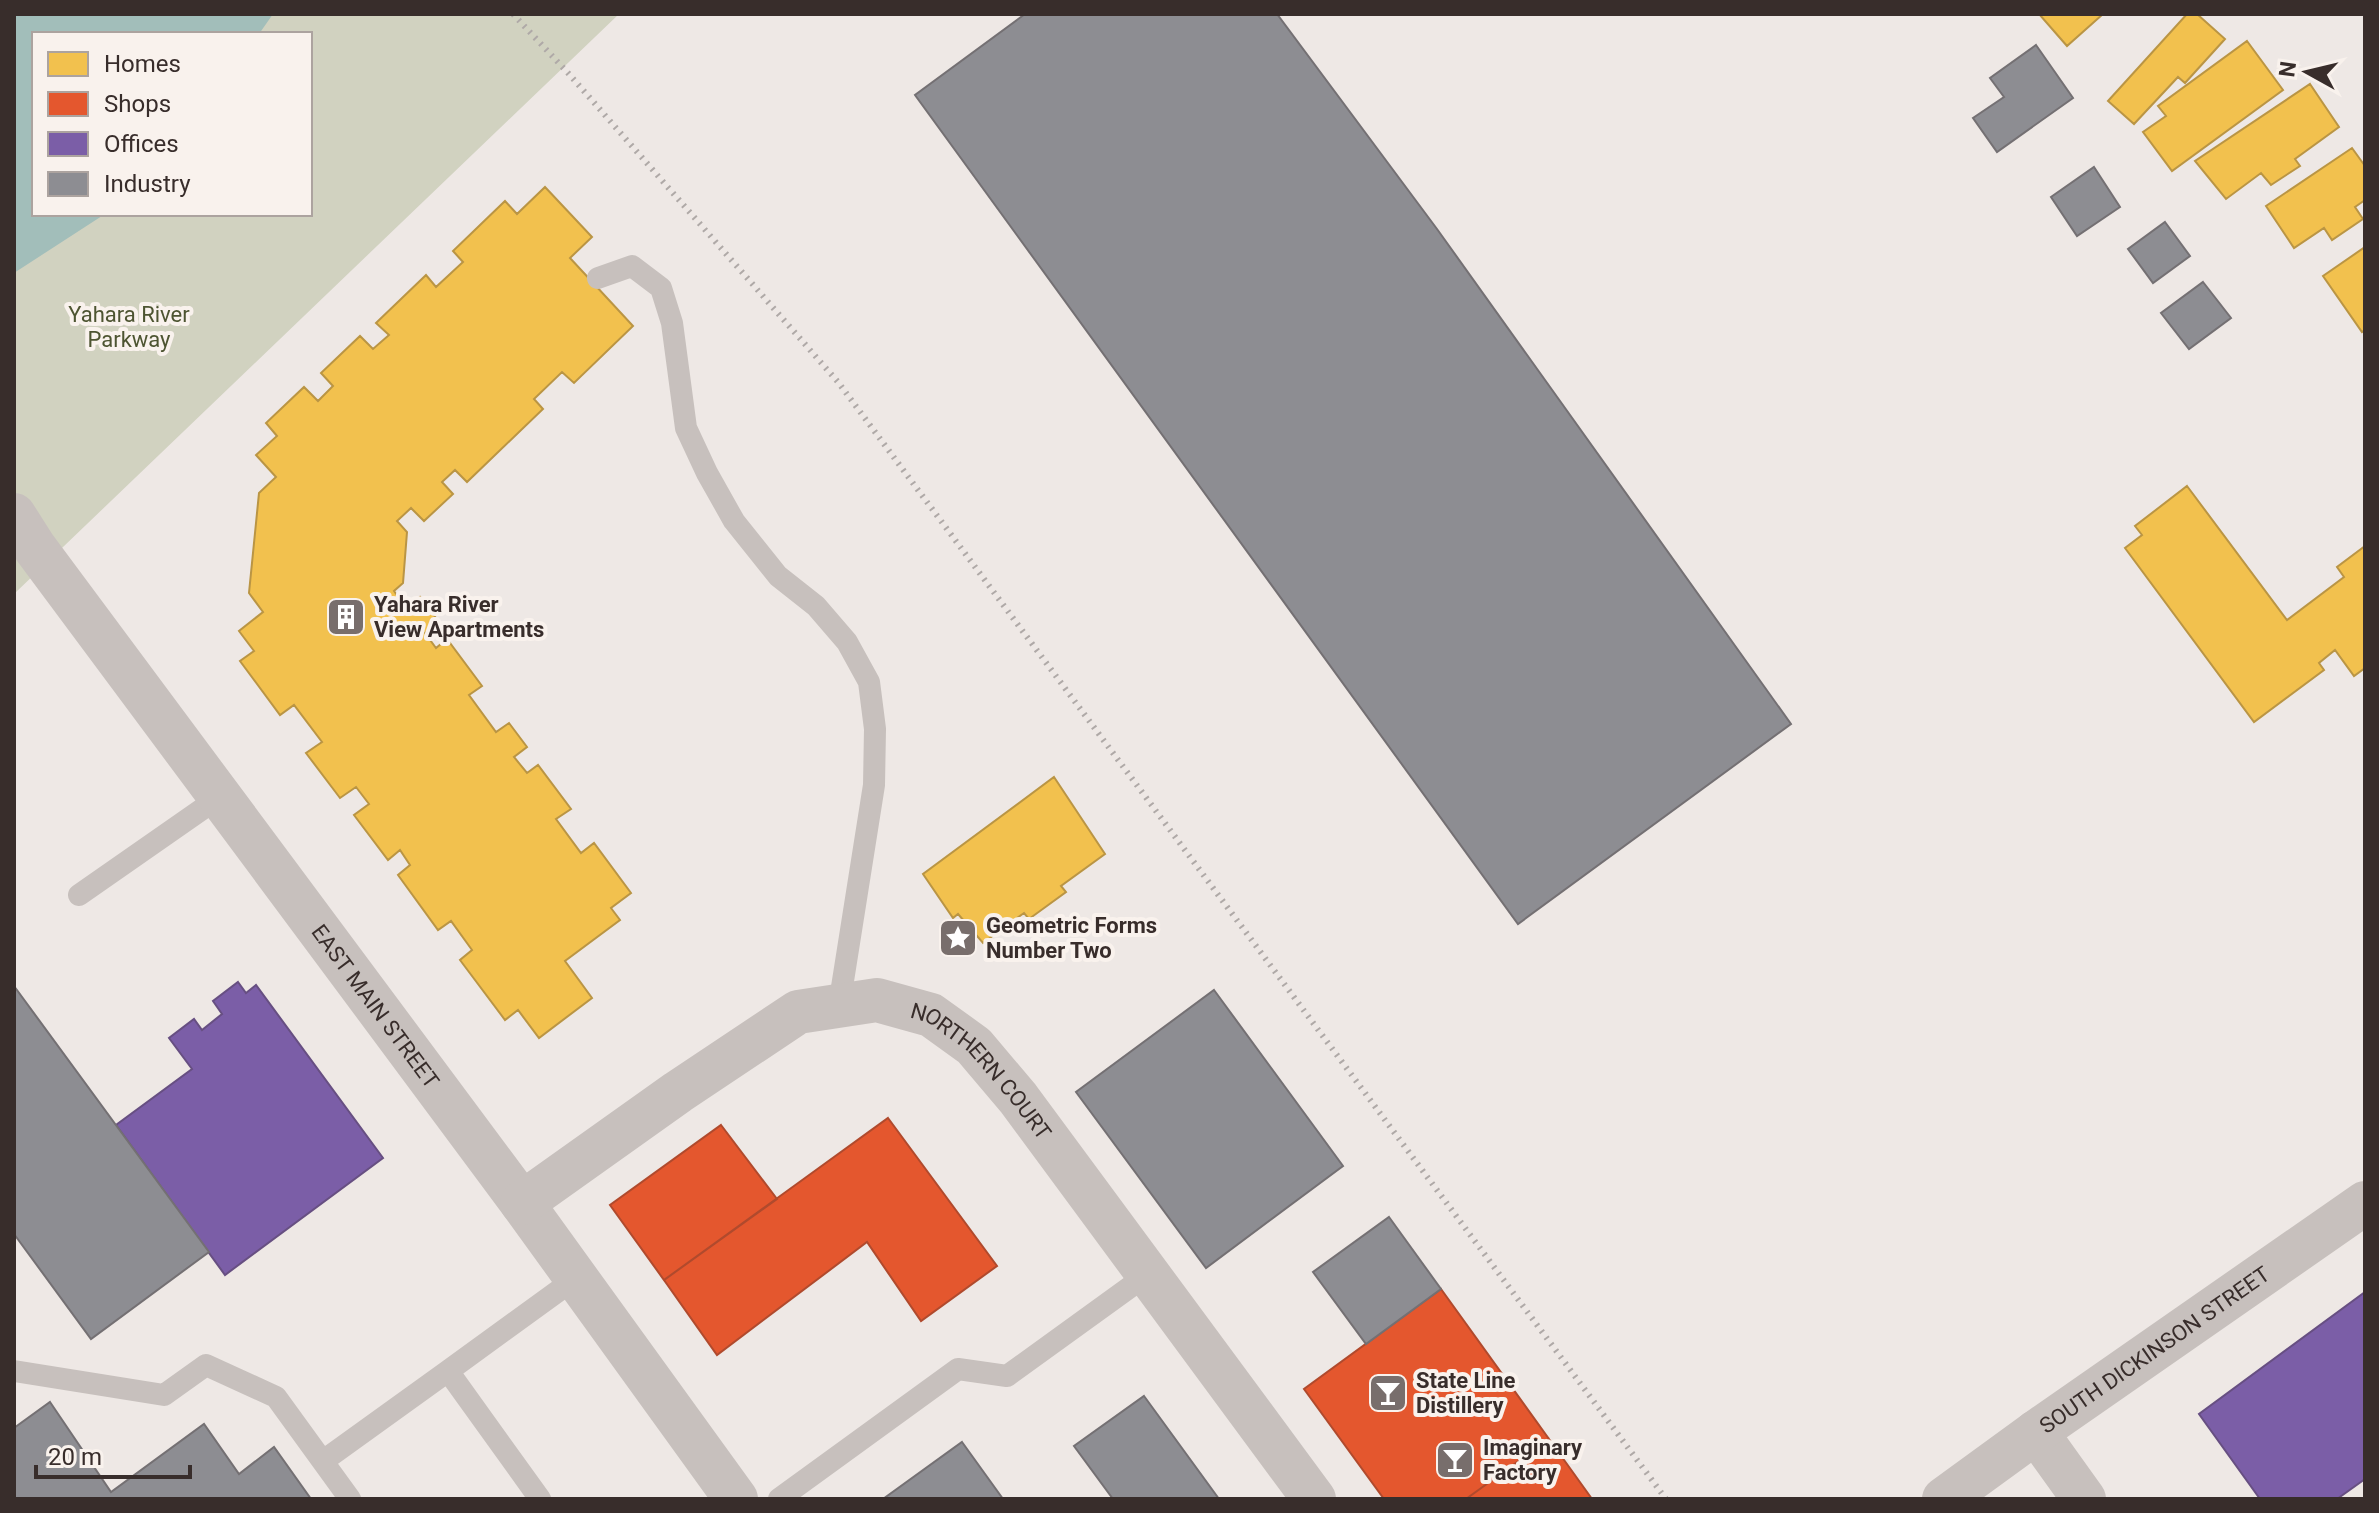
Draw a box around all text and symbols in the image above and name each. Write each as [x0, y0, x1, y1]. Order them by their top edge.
legend [32, 32, 312, 216]
north arrow [2267, 32, 2347, 112]
text: Homes [104, 50, 181, 78]
text: N [2274, 60, 2301, 79]
text: Shops [104, 90, 171, 118]
text: Offices [104, 130, 179, 158]
text: Industry [104, 170, 191, 198]
park label: Yahara River Parkway [68, 302, 190, 352]
place label: Yahara River View Apartments [374, 592, 544, 642]
building icon: Yahara River View Apartments [325, 596, 367, 638]
place label: Geometric Forms Number Two [986, 913, 1157, 963]
place icon: Geometric Forms Number Two [937, 917, 979, 959]
street label: EAST MAIN STREET [307, 920, 444, 1093]
street label: NORTHERN COURT [908, 998, 1056, 1144]
street label: SOUTH DICKINSON STREET [2035, 1261, 2274, 1438]
place label: State Line Distillery [1416, 1368, 1516, 1418]
bar icon: State Line Distillery [1367, 1372, 1409, 1414]
scale bar [36, 1429, 190, 1479]
place label: Imaginary Factory [1483, 1435, 1583, 1485]
bar icon: Imaginary Factory [1434, 1439, 1476, 1481]
text: 20 m [48, 1443, 102, 1471]

